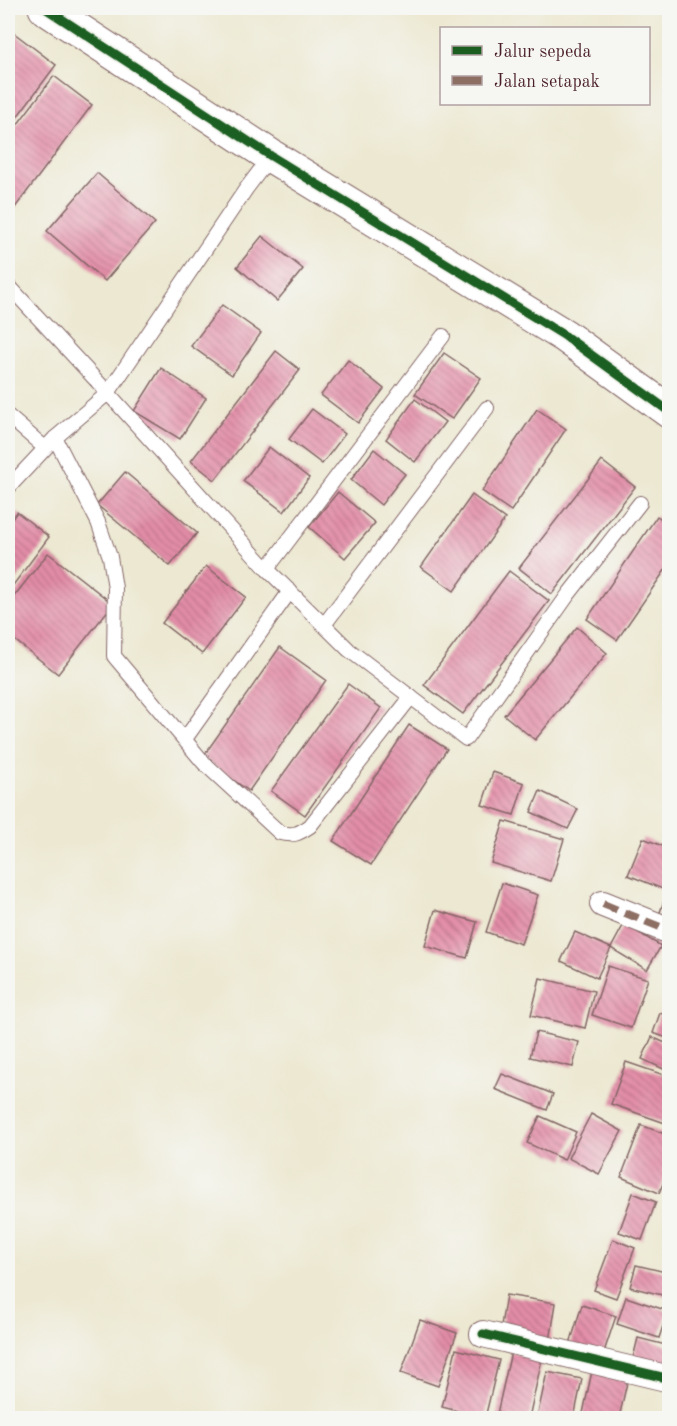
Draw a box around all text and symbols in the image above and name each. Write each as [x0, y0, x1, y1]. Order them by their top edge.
legend [440, 27, 650, 105]
text: Jalur sepeda [494, 43, 592, 61]
text: Jalan setapak [494, 73, 600, 91]

